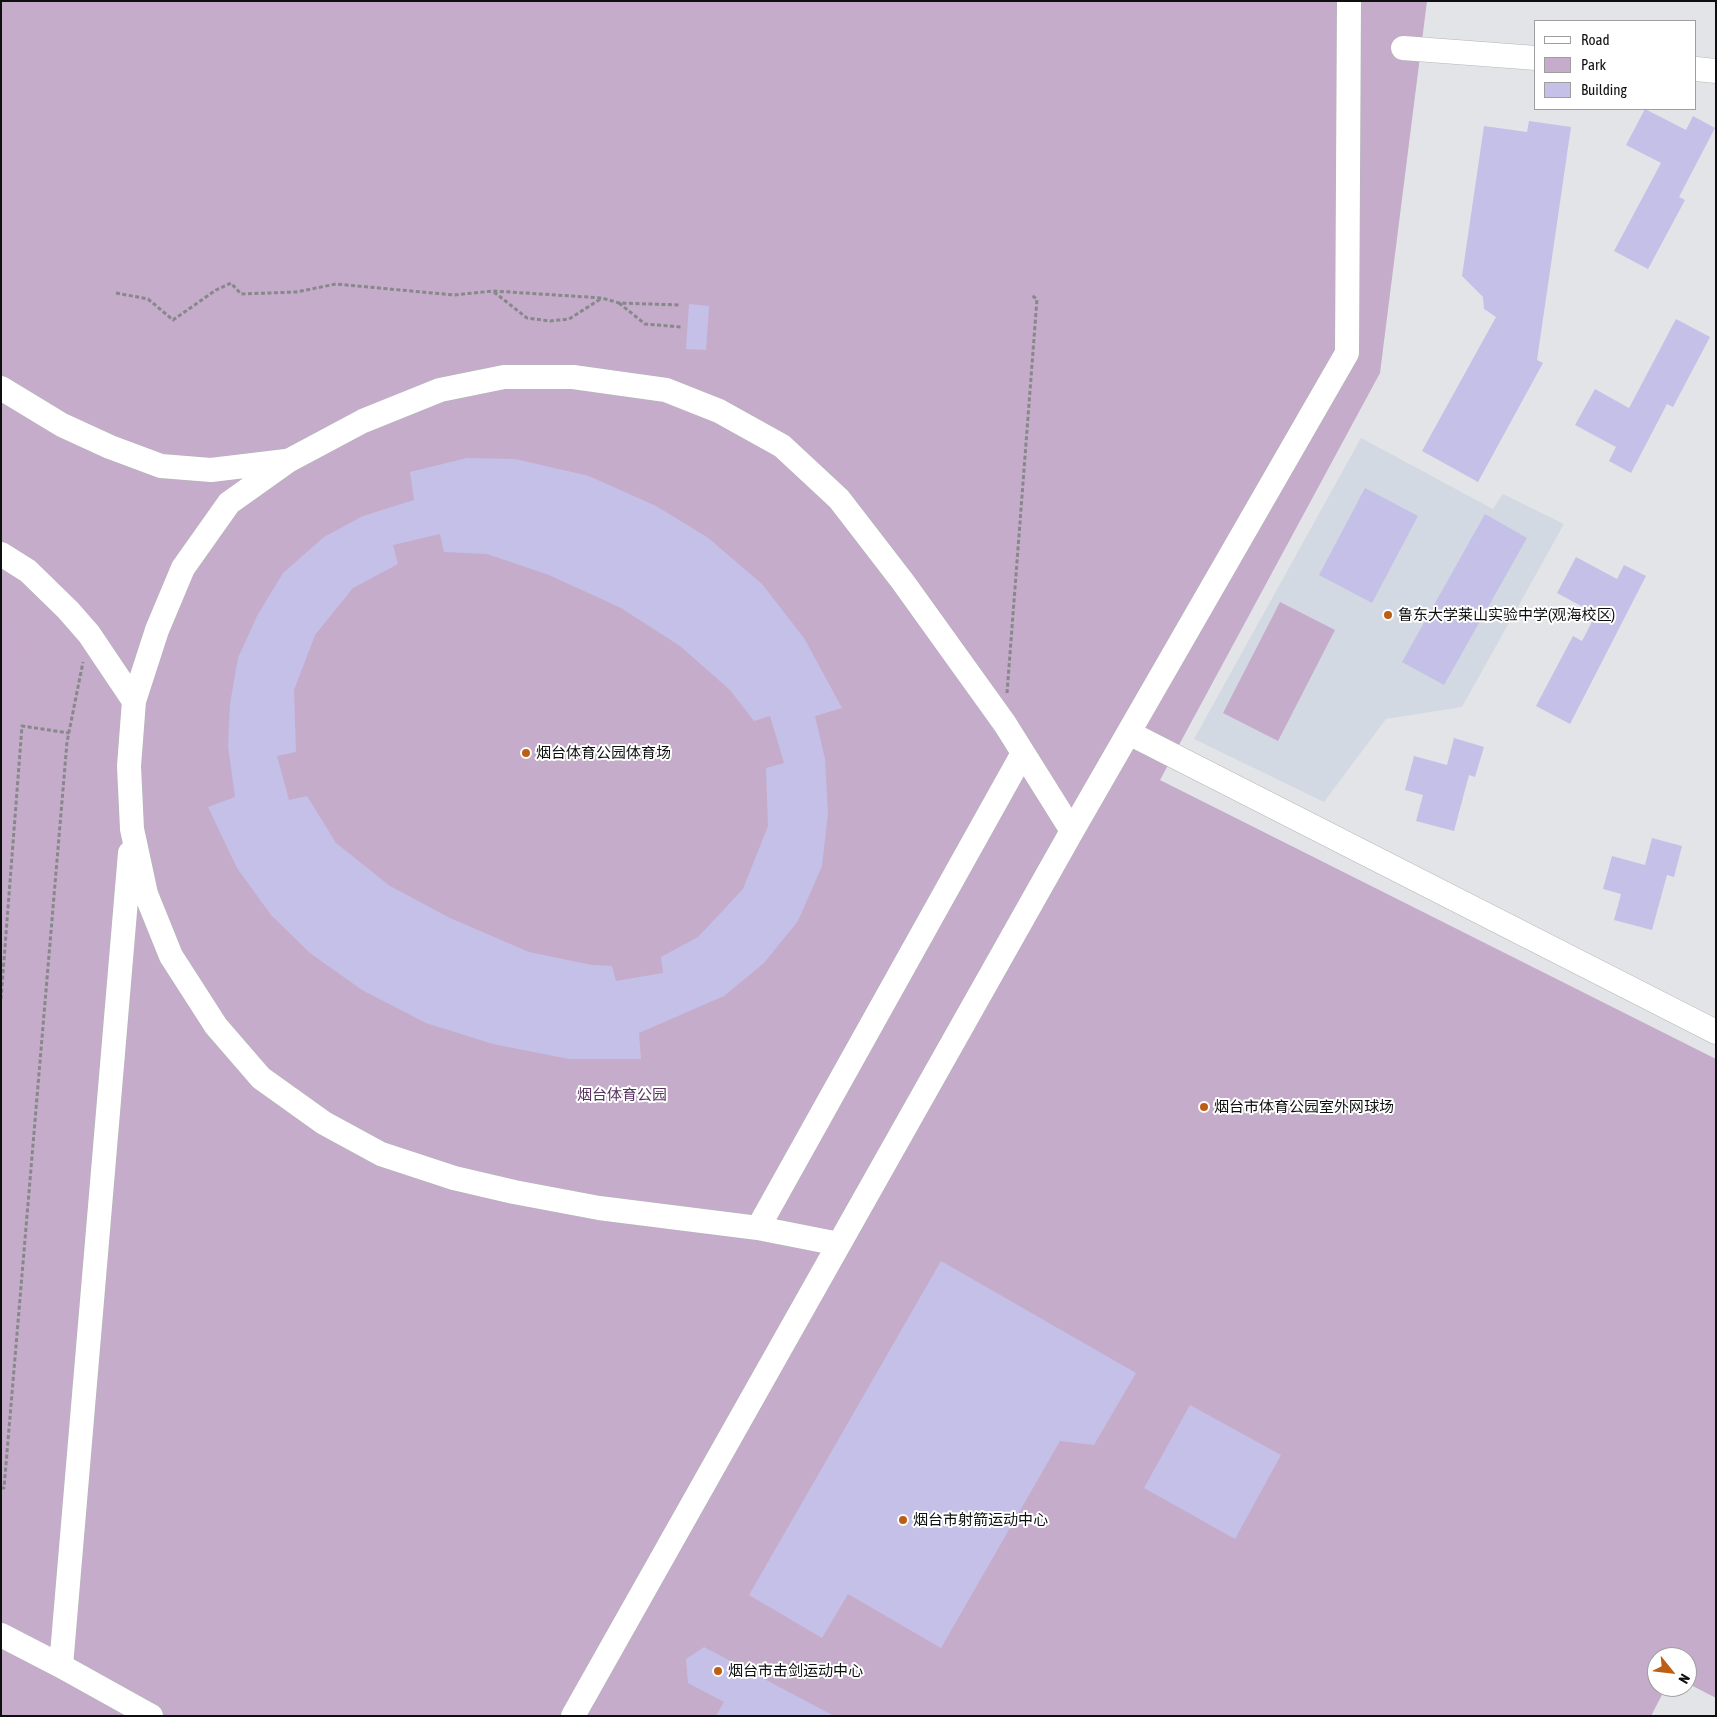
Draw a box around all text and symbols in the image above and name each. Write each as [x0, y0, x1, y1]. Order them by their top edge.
legend [1534, 20, 1697, 110]
text: Road [1581, 31, 1610, 48]
text: Park [1581, 56, 1606, 73]
text: Building [1581, 81, 1627, 98]
place label: 鲁东大学莱山实验中学(观海校区) [1398, 606, 1615, 624]
marker: 鲁东大学莱山实验中学(观海校区) [1382, 609, 1394, 621]
place label: 烟台体育公园体育场 [536, 744, 671, 762]
marker: 烟台体育公园体育场 [520, 747, 532, 759]
park label: 烟台体育公园 [577, 1086, 667, 1104]
place label: 烟台市体育公园室外网球场 [1214, 1098, 1394, 1116]
marker: 烟台市体育公园室外网球场 [1198, 1101, 1210, 1113]
place label: 烟台市射箭运动中心 [913, 1511, 1048, 1529]
marker: 烟台市射箭运动中心 [897, 1514, 909, 1526]
north arrow [1647, 1647, 1697, 1697]
place label: 烟台市击剑运动中心 [728, 1662, 863, 1680]
marker: 烟台市击剑运动中心 [712, 1665, 724, 1677]
text: N [1675, 1671, 1693, 1686]

